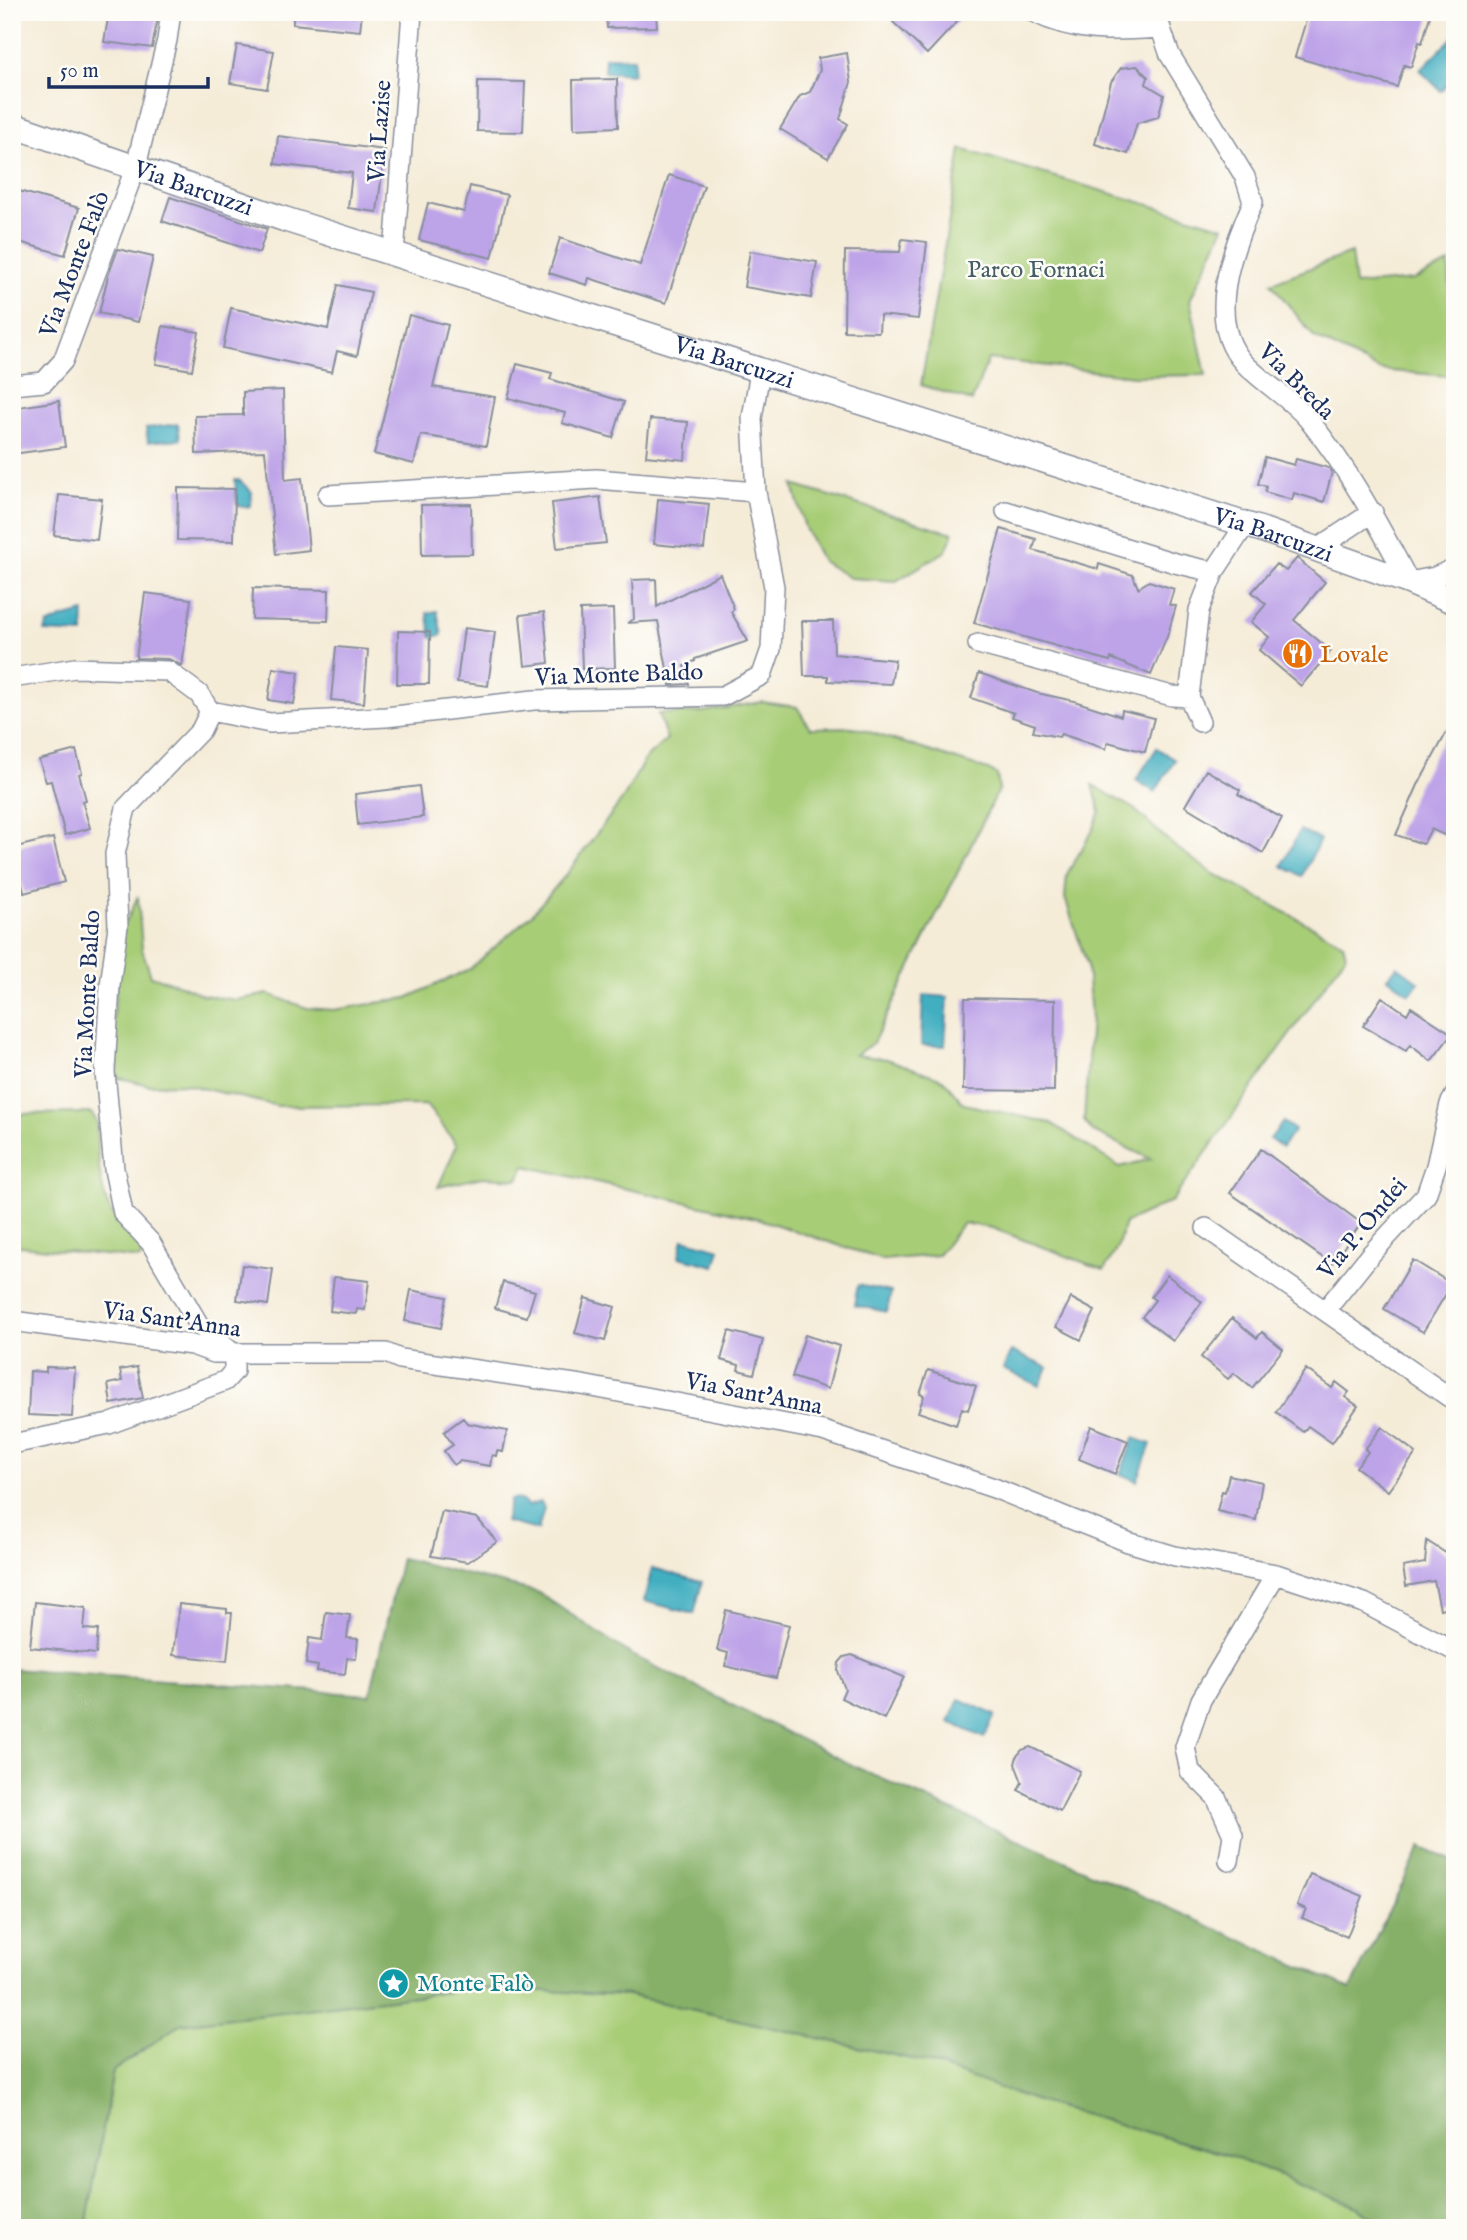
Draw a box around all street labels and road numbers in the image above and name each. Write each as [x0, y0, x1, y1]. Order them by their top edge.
street label: Via Lazise [361, 79, 400, 184]
street label: Via Barcuzzi [128, 154, 257, 224]
street label: Via Monte Falò [33, 187, 118, 343]
street label: Via Barcuzzi [669, 330, 797, 397]
street label: Via Breda [1250, 336, 1341, 428]
street label: Via Barcuzzi [1208, 501, 1337, 571]
street label: Via Monte Baldo [533, 657, 704, 694]
street label: Via Monte Baldo [69, 909, 108, 1080]
street label: Via P. Ondei [1311, 1172, 1415, 1287]
street label: Via Sant'Anna [100, 1295, 243, 1346]
street label: Via Sant'Anna [681, 1366, 826, 1423]

